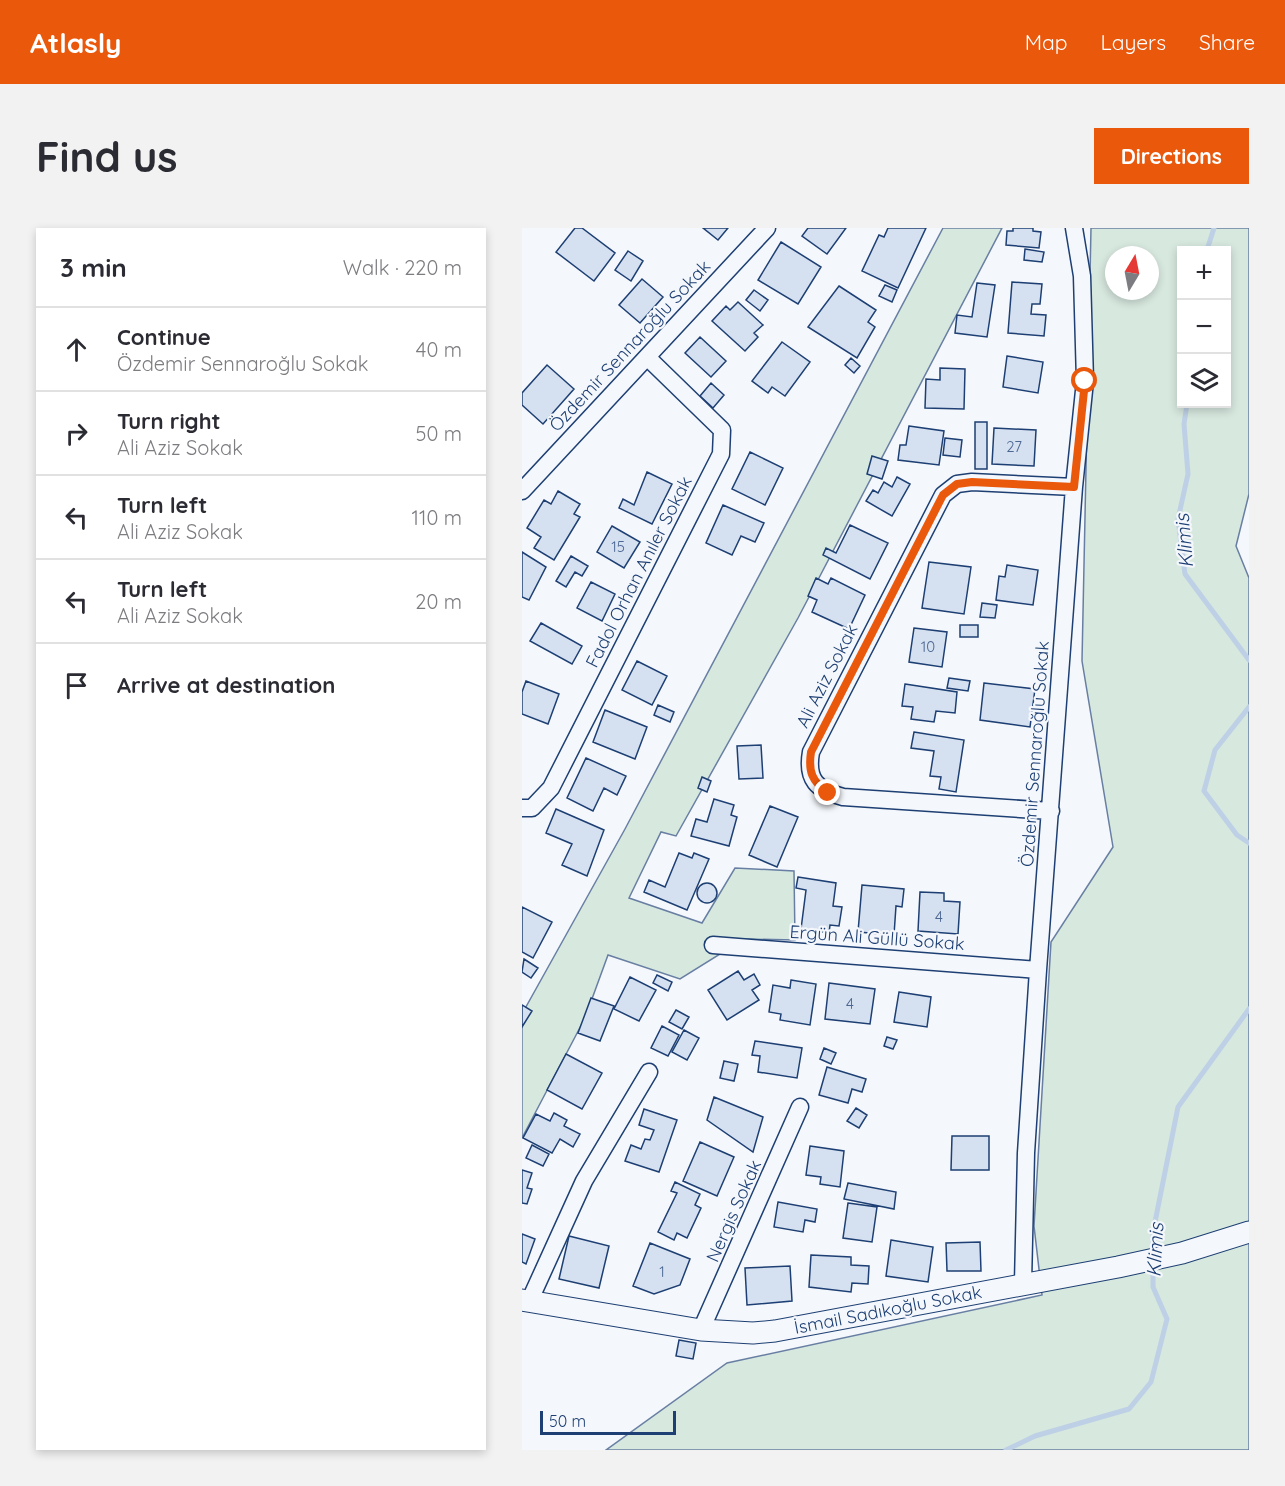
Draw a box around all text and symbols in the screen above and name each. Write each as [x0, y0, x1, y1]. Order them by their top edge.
text: Atlasly [30, 25, 121, 60]
text: Map [1025, 29, 1068, 55]
text: Layers [1101, 29, 1166, 55]
text: Share [1199, 29, 1255, 55]
button: Directions [1094, 128, 1249, 184]
text: Find us [36, 130, 178, 183]
north arrow [1105, 246, 1159, 300]
map controls [1177, 246, 1231, 408]
button: + [1177, 246, 1231, 300]
text: 3 min [60, 251, 127, 284]
text: Walk · 220 m [343, 255, 462, 280]
street label: Özdemir Sennaroğlu Sokak [544, 255, 715, 436]
button: − [1177, 300, 1231, 354]
text: Continue [117, 323, 211, 351]
icon: ahead [60, 333, 93, 366]
text: 40 m [416, 337, 462, 362]
text: Özdemir Sennaroğlu Sokak [117, 351, 369, 376]
button: layers [1177, 354, 1231, 408]
route start [1071, 367, 1097, 393]
text: Turn right [117, 407, 221, 435]
icon: right [60, 417, 93, 450]
text: 50 m [416, 421, 462, 446]
text: Ali Aziz Sokak [117, 435, 243, 460]
house number: 27 [1006, 437, 1022, 456]
street label: Fadol Orhan Anıler Sokak [580, 472, 697, 671]
text: Turn left [117, 491, 207, 519]
icon: left [60, 501, 93, 534]
text: 110 m [412, 505, 462, 530]
water label: Klimis [1169, 511, 1198, 569]
text: Ali Aziz Sokak [117, 519, 243, 544]
house number: 15 [611, 537, 625, 556]
text: Turn left [117, 575, 207, 603]
icon: left [60, 585, 93, 618]
text: 20 m [415, 589, 462, 614]
text: Ali Aziz Sokak [117, 603, 243, 628]
street label: Ali Aziz Sokak [791, 620, 863, 731]
house number: 10 [921, 637, 935, 656]
street label: Özdemir Sennaroğlu Sokak [1015, 640, 1054, 868]
icon: arrive [60, 669, 93, 702]
text: Arrive at destination [117, 671, 335, 699]
route end [814, 779, 840, 805]
house number: 4 [935, 907, 943, 926]
street label: Ergün Ali Güllü Sokak [789, 920, 965, 955]
house number: 4 [846, 994, 854, 1013]
street label: Nergis Sokak [701, 1156, 766, 1265]
water label: Klimis [1141, 1221, 1168, 1278]
house number: 1 [659, 1262, 665, 1281]
street label: İsmail Sadıkoğlu Sokak [792, 1280, 984, 1339]
scale bar [540, 1408, 676, 1436]
text: 50 m [549, 1411, 586, 1431]

